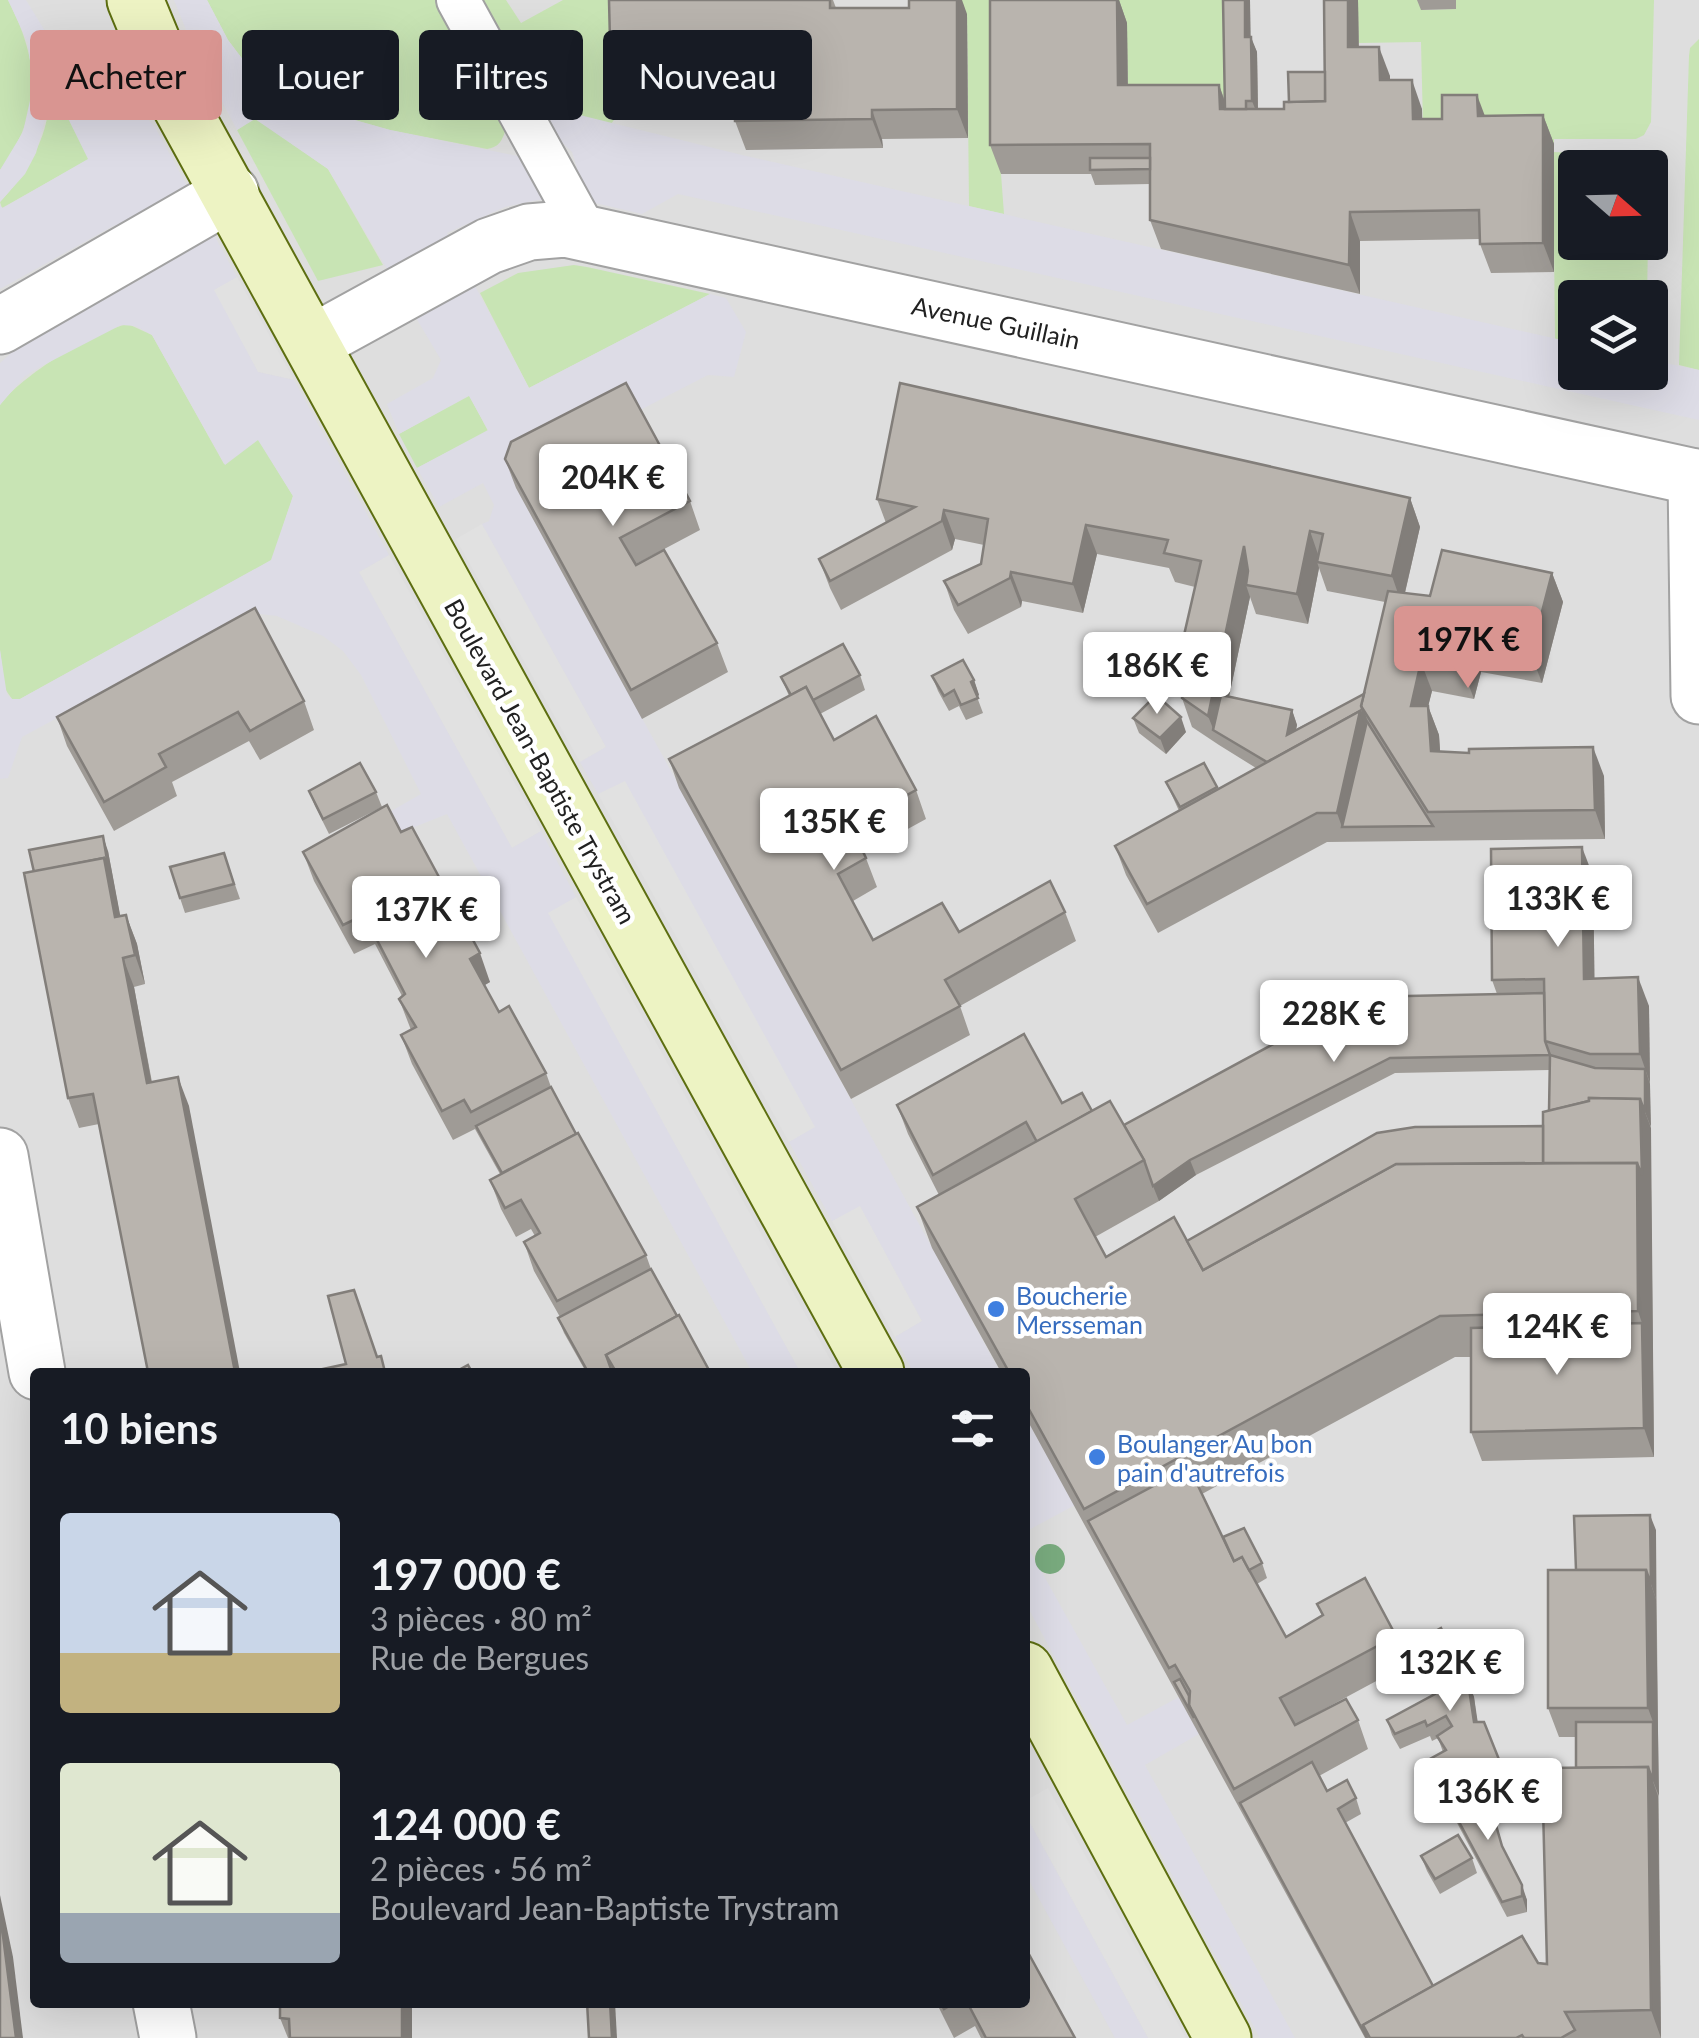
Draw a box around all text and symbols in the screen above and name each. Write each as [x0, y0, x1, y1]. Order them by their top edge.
chip: Acheter [30, 30, 222, 120]
chip: Louer [242, 30, 399, 120]
chip: Filtres [419, 30, 583, 120]
chip: Nouveau [603, 30, 812, 120]
north arrow [1558, 150, 1668, 260]
map controls [1558, 150, 1668, 390]
button: layers [1558, 280, 1668, 390]
street label: Avenue Guillain [909, 290, 1083, 354]
pin: 204K € [532, 444, 694, 529]
text: 204K € [561, 457, 665, 496]
street label: Boulevard Jean-Baptiste Trystram [439, 593, 643, 929]
pin: 197K € [1387, 606, 1549, 691]
text: 197K € [1416, 619, 1520, 658]
pin: 186K € [1076, 632, 1238, 717]
text: 186K € [1105, 645, 1209, 684]
pin: 135K € [753, 788, 915, 873]
text: 135K € [782, 801, 886, 840]
pin: 133K € [1477, 865, 1639, 950]
pin: 137K € [345, 876, 507, 961]
text: 133K € [1506, 878, 1610, 917]
text: 137K € [374, 889, 478, 928]
pin: 228K € [1253, 980, 1415, 1065]
text: 228K € [1282, 993, 1386, 1032]
place label: Boucherie Mersseman [1016, 1280, 1143, 1339]
pin: 124K € [1476, 1293, 1638, 1378]
marker: Boucherie Mersseman [985, 1298, 1007, 1320]
text: 124K € [1505, 1306, 1609, 1345]
icon: filters [945, 1401, 1000, 1456]
text: 10 biens [60, 1403, 218, 1453]
place label: Boulanger Au bon pain d'autrefois [1117, 1428, 1313, 1487]
marker: Boulanger Au bon pain d'autrefois [1086, 1446, 1108, 1468]
text: 197 000 € [370, 1549, 561, 1599]
icon: home [140, 1553, 260, 1673]
text: 3 pièces · 80 m² [370, 1599, 592, 1638]
pin: 132K € [1369, 1629, 1531, 1714]
text: Rue de Bergues [370, 1638, 589, 1677]
text: 132K € [1398, 1642, 1502, 1681]
pin: 136K € [1407, 1758, 1569, 1843]
text: 136K € [1436, 1771, 1540, 1810]
text: 124 000 € [370, 1799, 561, 1849]
icon: home [140, 1803, 260, 1923]
text: 2 pièces · 56 m² [370, 1849, 592, 1888]
text: Boulevard Jean-Baptiste Trystram [370, 1888, 840, 1927]

